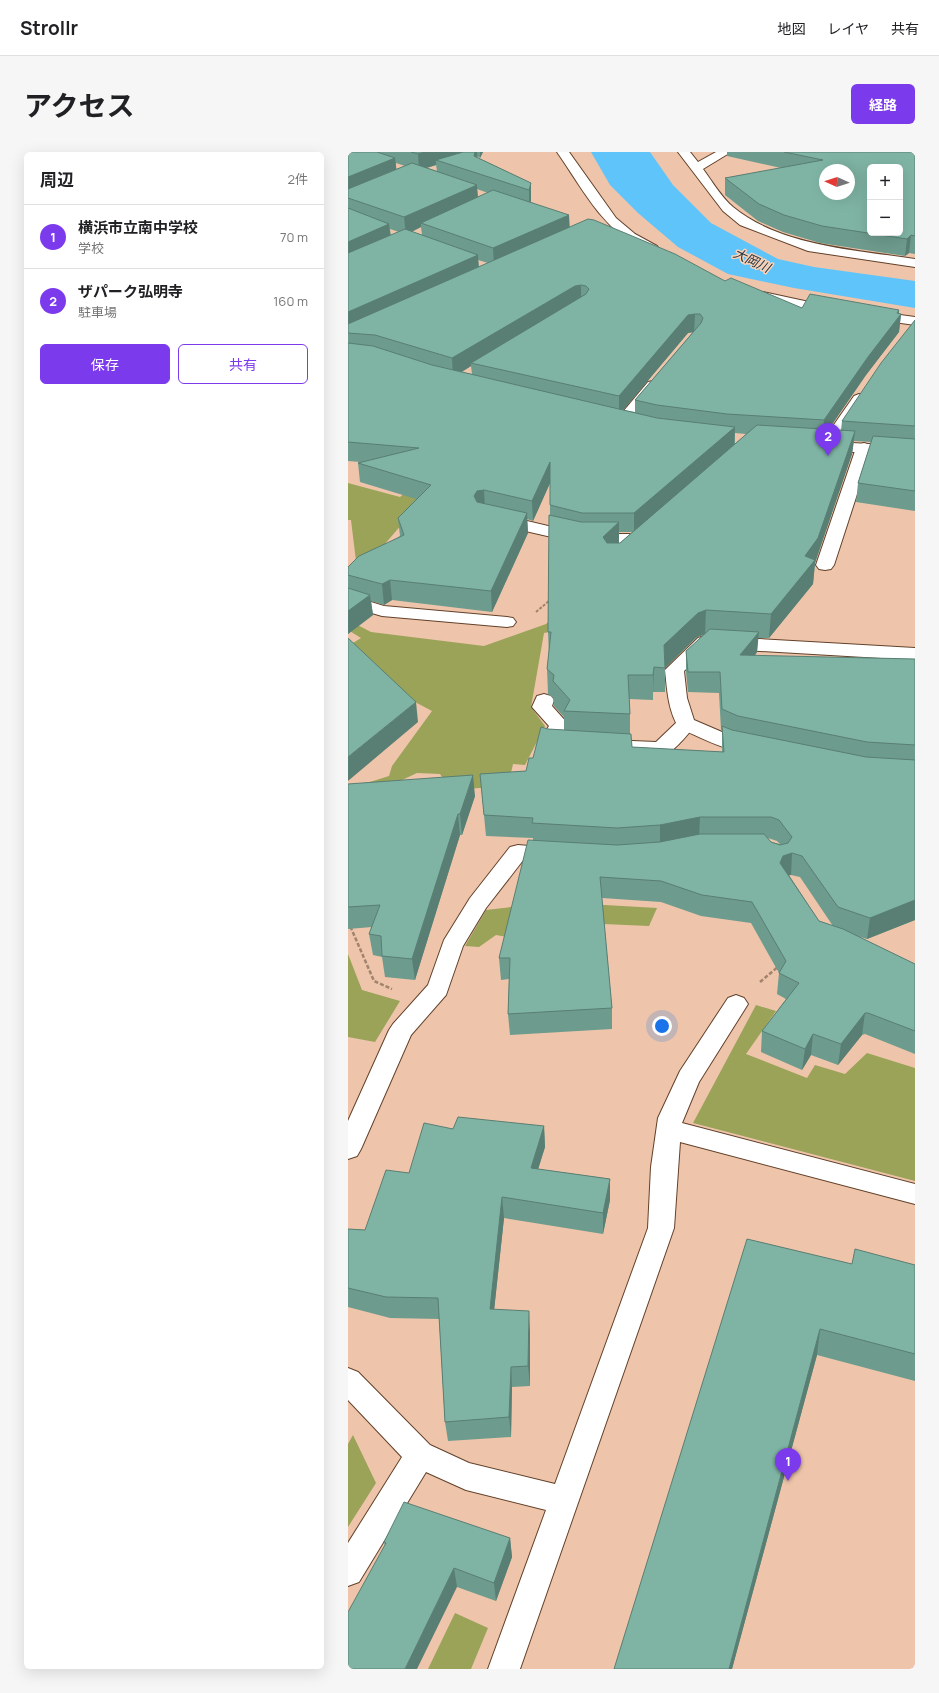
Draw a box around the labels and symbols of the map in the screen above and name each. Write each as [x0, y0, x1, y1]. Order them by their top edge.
north arrow [819, 164, 855, 200]
water label: 大岡川 [731, 244, 775, 277]
pin: 2 [815, 423, 841, 456]
your location [652, 1016, 672, 1036]
pin: 1 [775, 1448, 801, 1481]

